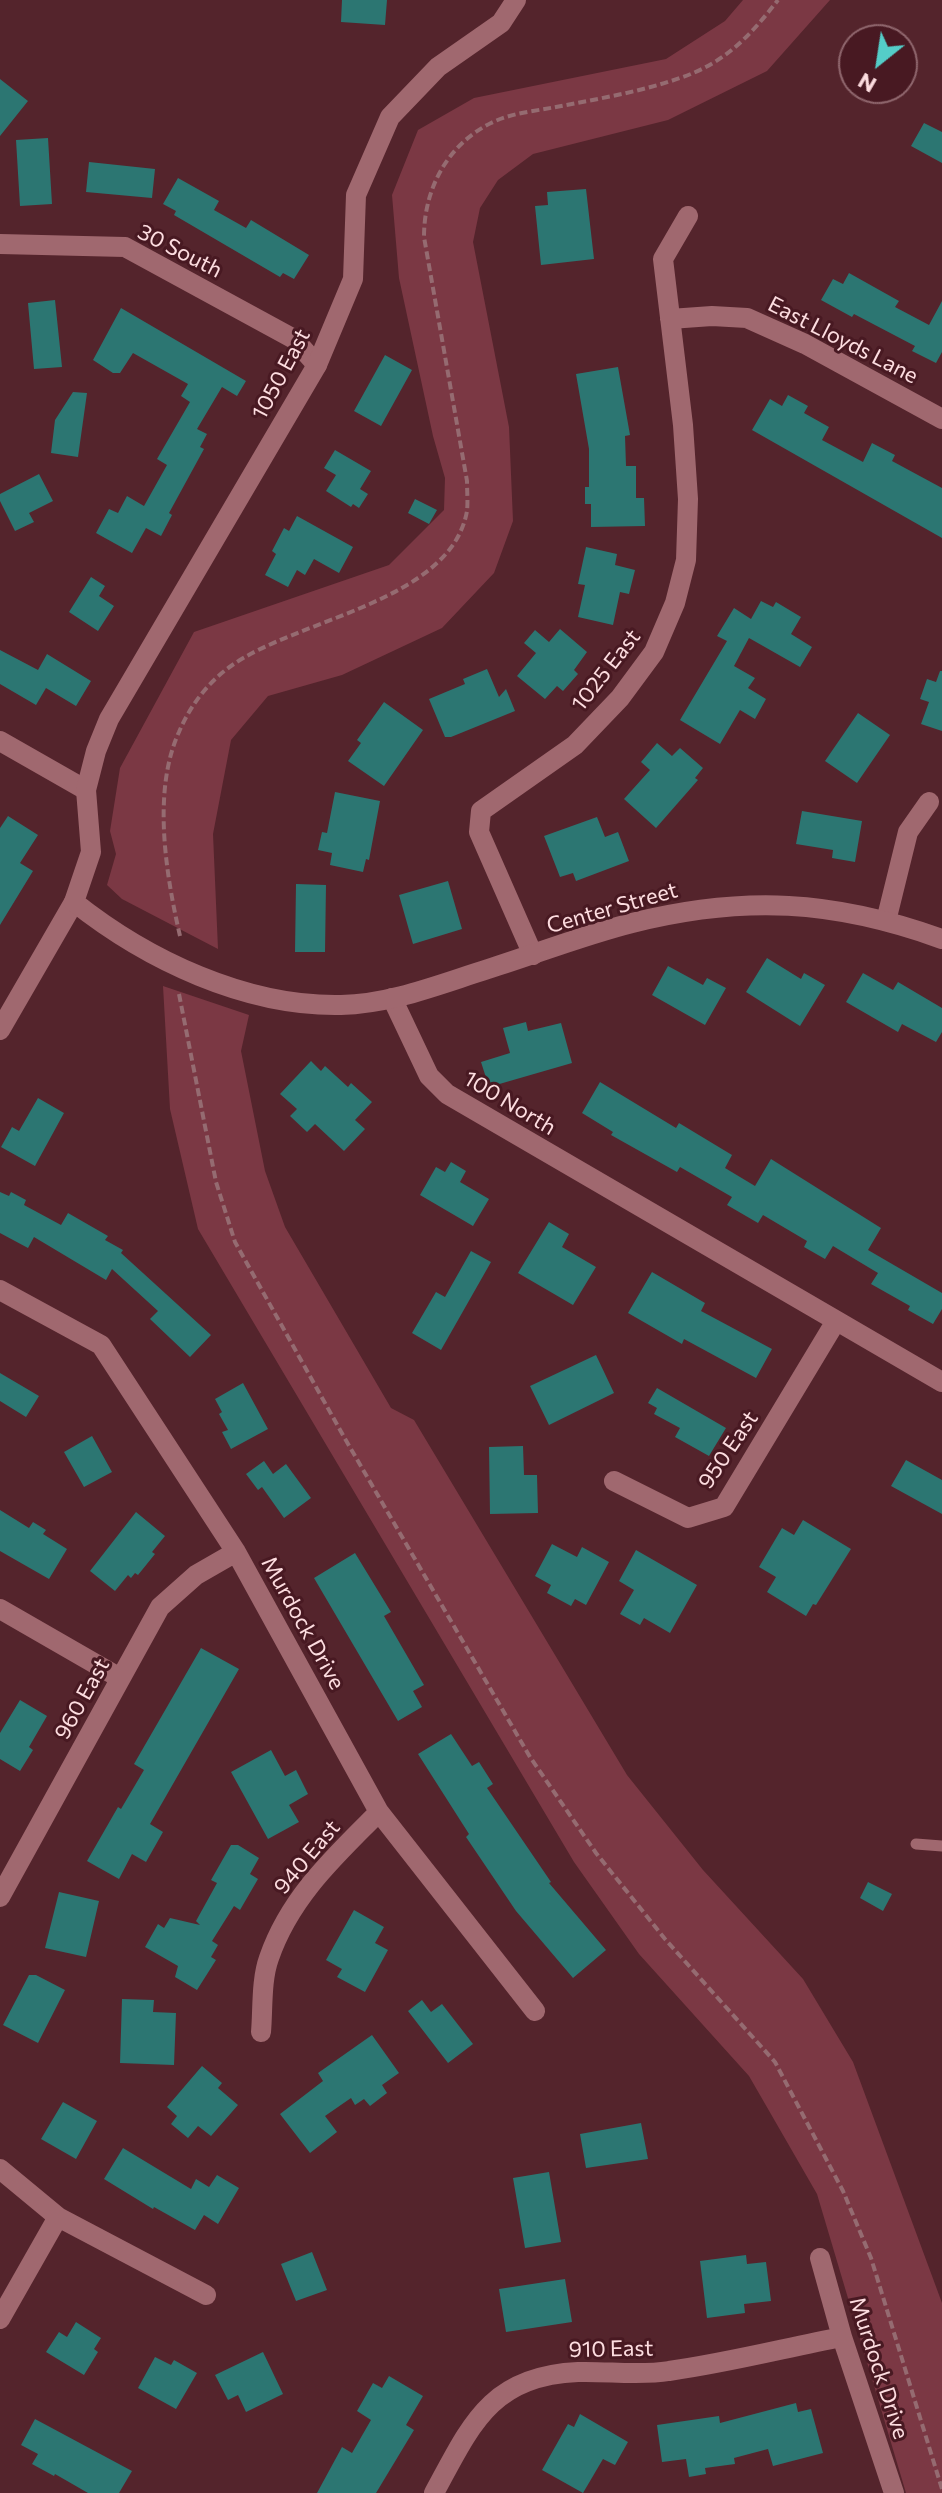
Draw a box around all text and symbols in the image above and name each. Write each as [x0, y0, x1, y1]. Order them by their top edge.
north arrow [838, 24, 918, 104]
text: N [853, 68, 881, 99]
street label: 30 South [133, 219, 227, 283]
street label: East Lloyds Lane [763, 291, 923, 389]
street label: 1050 East [246, 324, 316, 424]
street label: 1025 East [566, 624, 646, 716]
street label: Center Street [544, 877, 680, 939]
street label: 100 North [459, 1065, 561, 1141]
street label: 950 East [692, 1406, 764, 1494]
street label: Murdock Drive [256, 1552, 350, 1694]
street label: 960 East [49, 1654, 115, 1744]
street label: 940 East [268, 1815, 346, 1899]
street label: Murdock Drive [844, 2294, 914, 2442]
street label: 910 East [568, 2335, 654, 2363]

